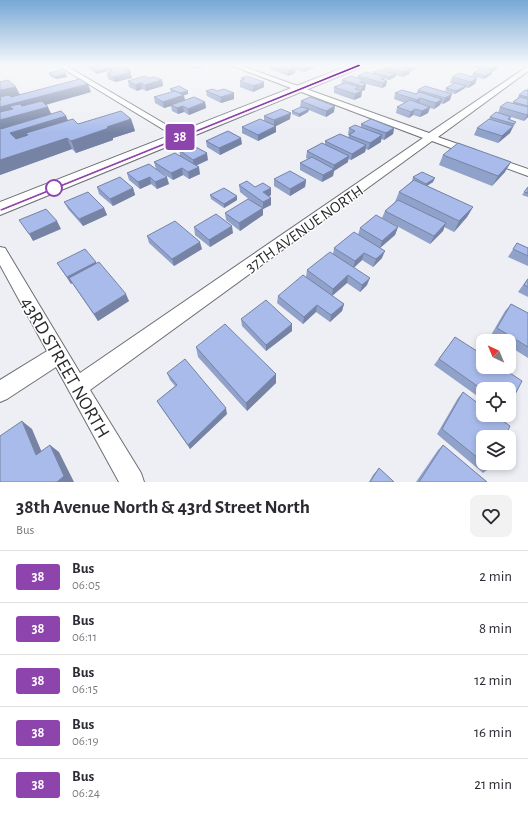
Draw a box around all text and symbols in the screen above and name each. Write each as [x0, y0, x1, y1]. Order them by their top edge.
line badge: 38 [162, 124, 198, 150]
text: 38 [174, 130, 186, 144]
unlabelled marker [45, 179, 63, 197]
street label: 37TH AVENUE NORTH [243, 182, 366, 275]
street label: 43RD STREET NORTH [17, 294, 113, 441]
north arrow [476, 334, 516, 374]
map controls [476, 334, 516, 470]
button: locate [476, 382, 516, 422]
button: layers [476, 430, 516, 470]
button: heart [470, 495, 512, 537]
text: 38th Avenue North & 43rd Street North [16, 498, 310, 517]
text: Bus [16, 524, 34, 537]
text: Bus [72, 561, 94, 576]
text: 2 min [479, 569, 512, 584]
text: 38 [32, 570, 44, 584]
text: 06:05 [72, 579, 100, 592]
text: Bus [72, 613, 94, 628]
text: 8 min [479, 621, 512, 636]
text: 38 [32, 622, 44, 636]
text: 06:11 [72, 631, 97, 644]
text: Bus [72, 665, 94, 680]
text: 12 min [474, 673, 512, 688]
text: 38 [32, 674, 44, 688]
text: 06:15 [72, 683, 98, 696]
text: Bus [72, 717, 94, 732]
text: 16 min [474, 725, 512, 740]
text: 38 [32, 726, 44, 740]
text: 06:19 [72, 735, 99, 748]
text: Bus [72, 769, 94, 784]
text: 21 min [474, 777, 512, 792]
text: 38 [32, 778, 44, 792]
text: 06:24 [72, 787, 100, 800]

